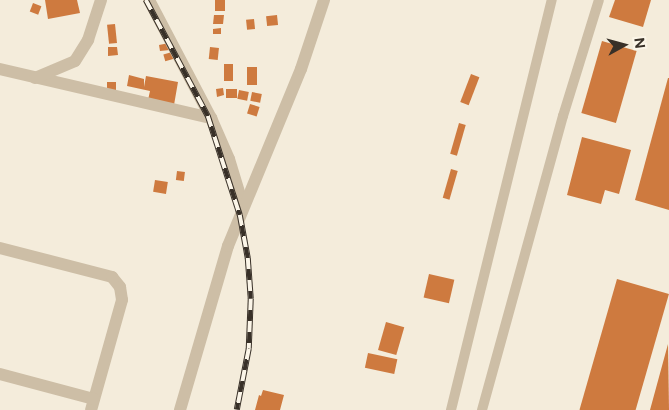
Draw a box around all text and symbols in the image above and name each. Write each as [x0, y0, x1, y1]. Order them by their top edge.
north arrow [599, 20, 649, 70]
text: N [630, 37, 648, 50]

